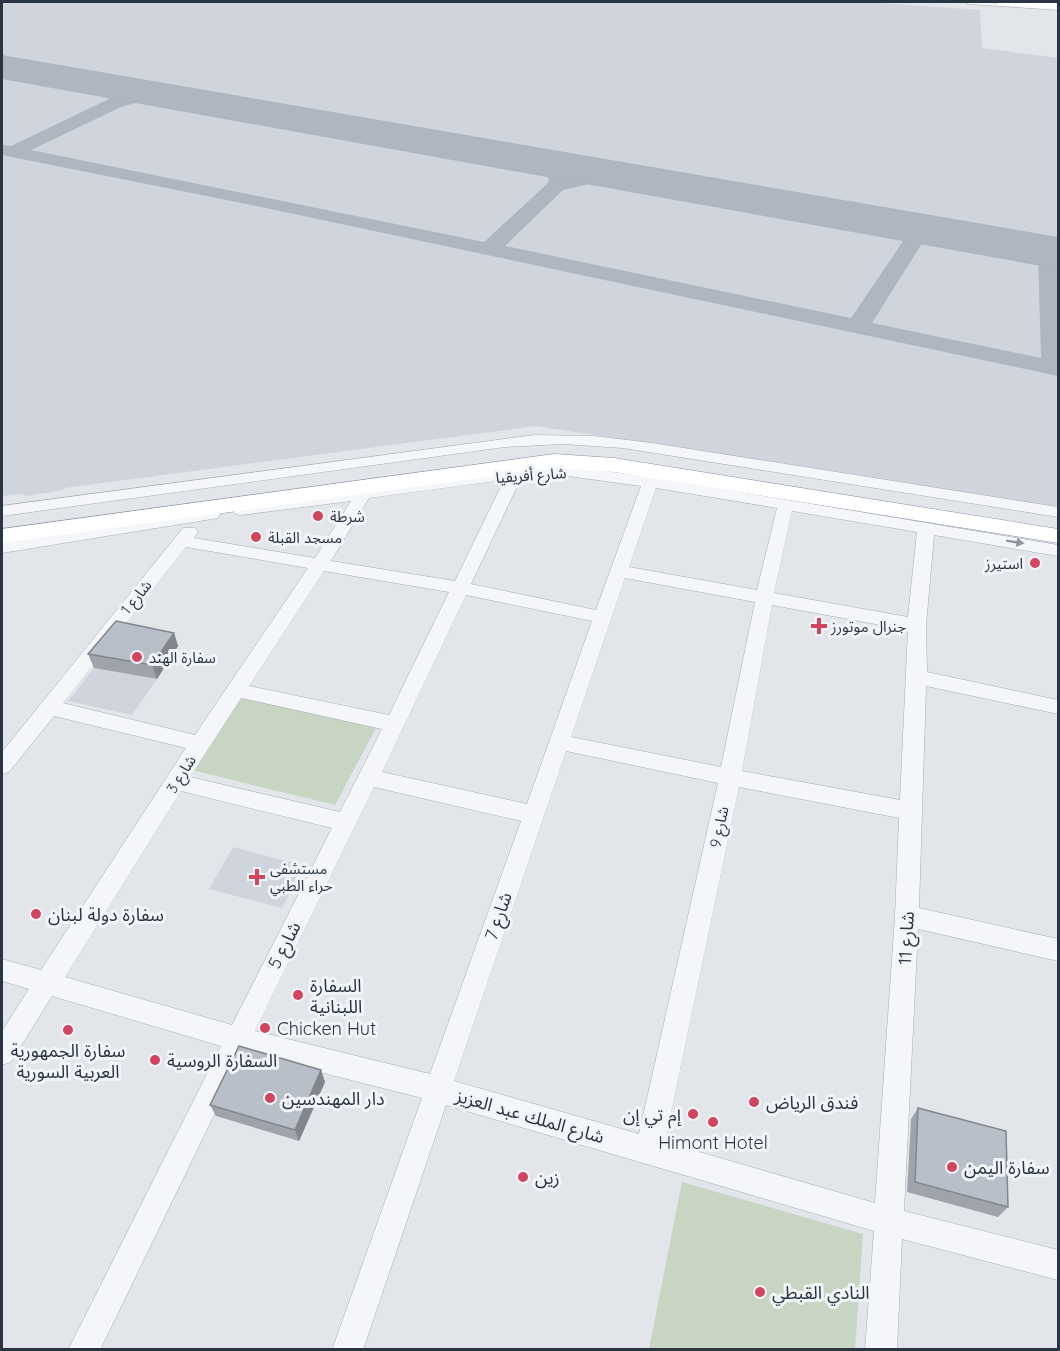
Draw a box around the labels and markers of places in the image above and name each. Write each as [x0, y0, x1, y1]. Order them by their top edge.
place label: شرطة [330, 507, 365, 526]
marker: شرطة [311, 509, 325, 523]
place label: مسجد القبلة [268, 528, 342, 547]
marker: مسجد القبلة [249, 530, 263, 544]
place label: استيرز [984, 554, 1023, 573]
marker: استيرز [1028, 556, 1042, 570]
place label: جنرال موتورز [830, 617, 906, 636]
marker: جنرال موتورز [812, 619, 826, 633]
place label: سفارة الهند [149, 648, 216, 667]
marker: سفارة الهند [130, 650, 144, 664]
place label: مستشفى حراء الطبي [270, 859, 333, 897]
marker: مستشفى حراء الطبي [248, 868, 266, 886]
place label: سفارة دولة لبنان [48, 903, 164, 926]
marker: سفارة دولة لبنان [29, 907, 43, 921]
place label: السفارة اللبنانية [310, 974, 362, 1018]
marker: السفارة اللبنانية [291, 988, 305, 1002]
place label: Chicken Hut [277, 1017, 376, 1040]
marker: Chicken Hut [258, 1021, 272, 1035]
marker: سفارة الجمهورية العربية السورية [61, 1023, 75, 1037]
place label: سفارة الجمهورية العربية السورية [10, 1039, 126, 1083]
place label: السفارة الروسية [167, 1049, 277, 1072]
marker: السفارة الروسية [148, 1053, 162, 1067]
place label: دار المهندسين [282, 1087, 385, 1110]
marker: دار المهندسين [263, 1091, 277, 1105]
place label: فندق الرياض [766, 1091, 858, 1114]
marker: فندق الرياض [747, 1095, 761, 1109]
place label: إم تي إن [623, 1103, 681, 1129]
marker: إم تي إن [686, 1107, 700, 1121]
marker: Himont Hotel [706, 1115, 720, 1129]
place label: Himont Hotel [658, 1131, 768, 1154]
place label: سفارة اليمن [964, 1156, 1050, 1179]
marker: سفارة اليمن [945, 1160, 959, 1174]
place label: زين [535, 1166, 560, 1189]
marker: زين [516, 1170, 530, 1184]
place label: النادي القبطي [772, 1281, 870, 1306]
marker: النادي القبطي [753, 1285, 767, 1299]

